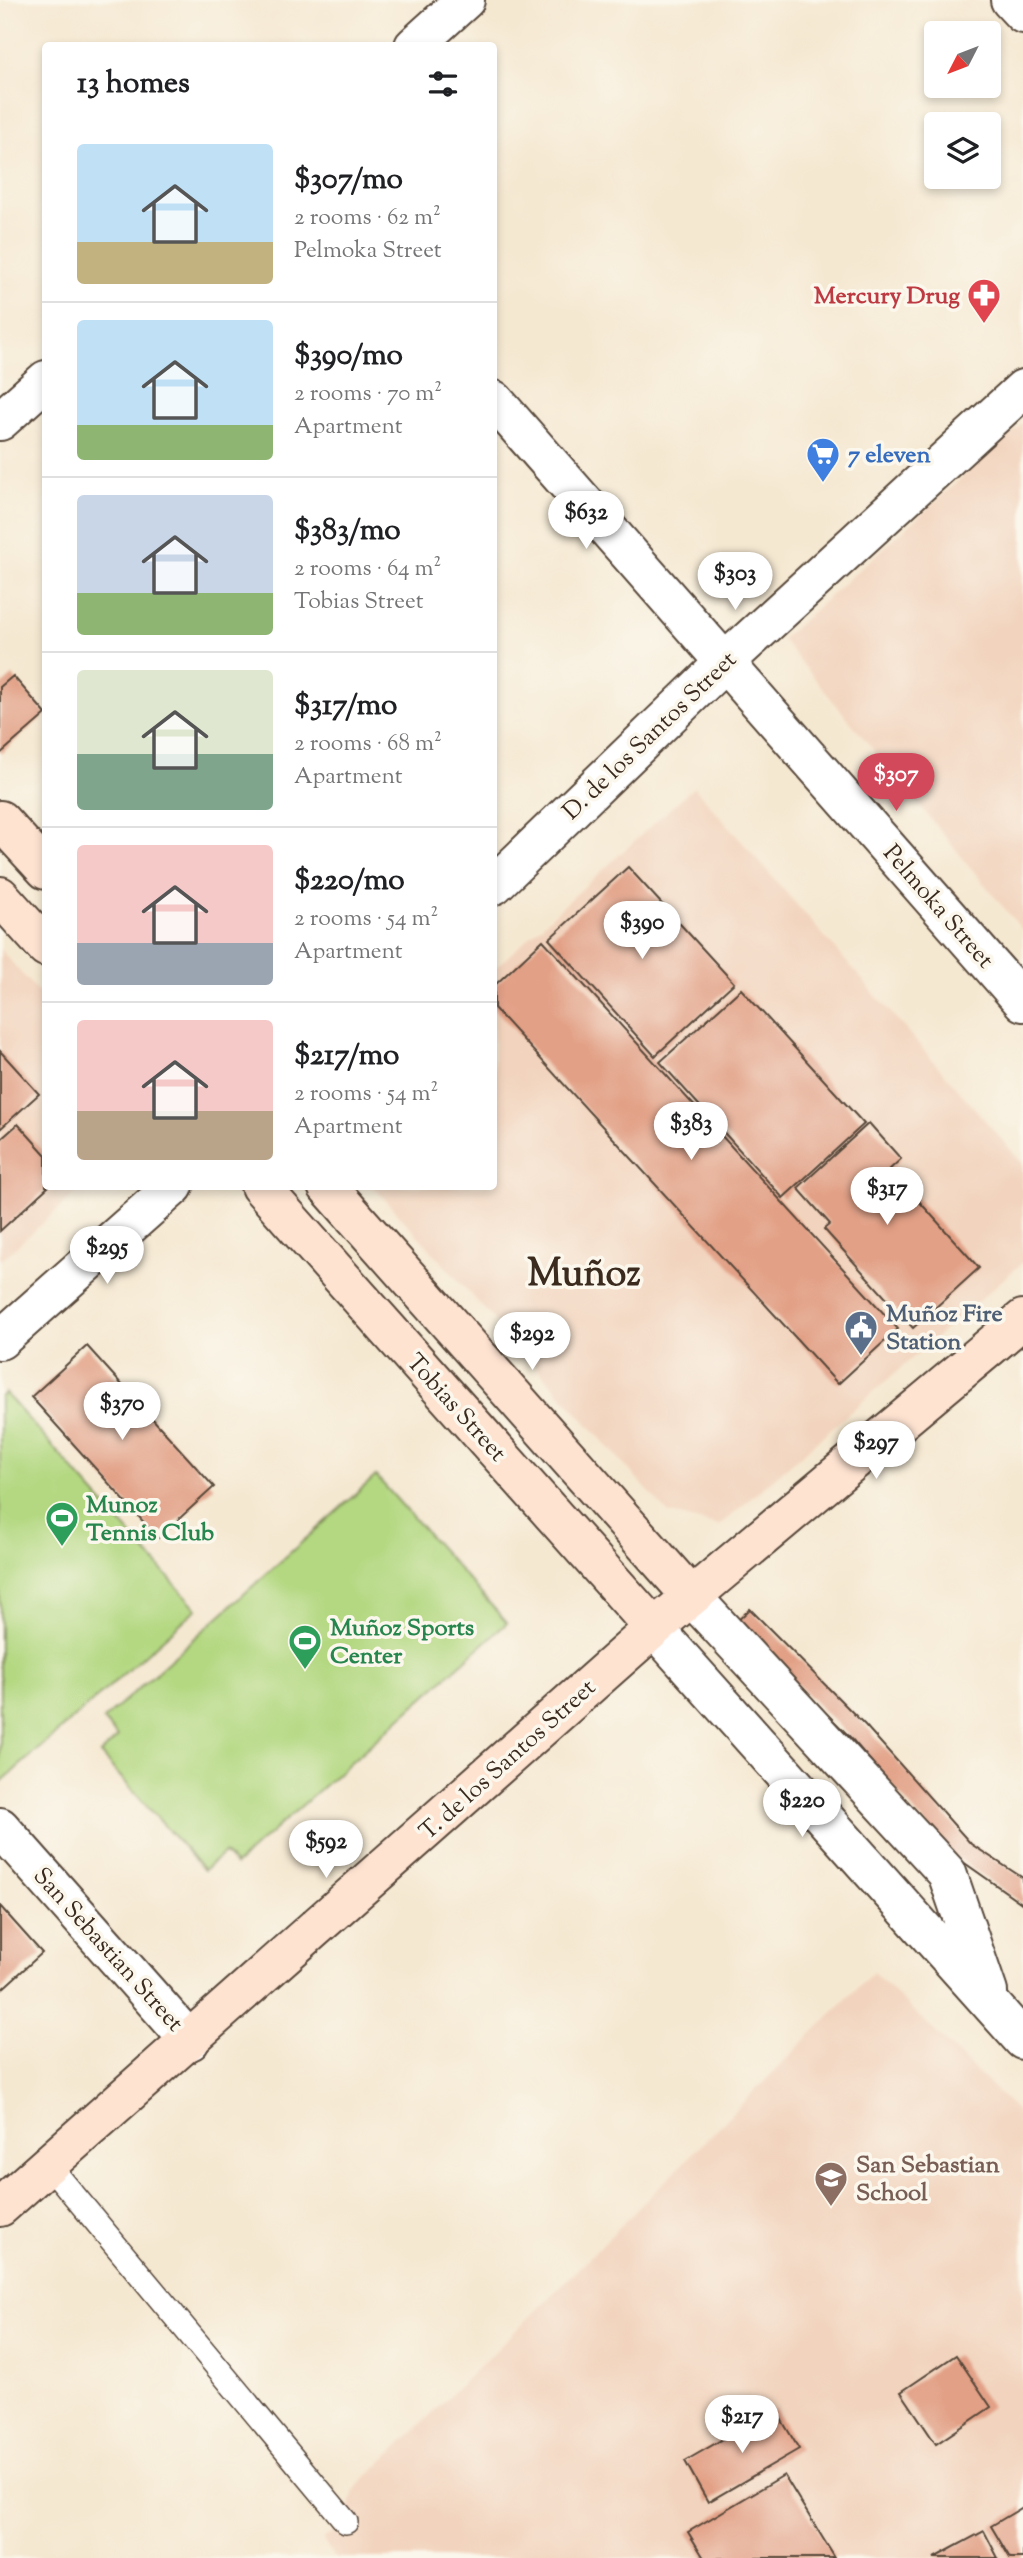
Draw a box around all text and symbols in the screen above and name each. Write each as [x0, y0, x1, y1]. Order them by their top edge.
north arrow [924, 21, 1001, 98]
map controls [924, 21, 1001, 189]
text: 13 homes [77, 63, 190, 106]
icon: filters [424, 65, 462, 103]
button: layers [924, 112, 1001, 189]
text: $307/mo [294, 159, 403, 202]
icon: home [133, 172, 217, 256]
text: 2 rooms · 62 m² [294, 202, 441, 235]
text: Pelmoka Street [294, 235, 442, 268]
pharmacy icon: Mercury Drug [965, 276, 1003, 325]
place label: Mercury Drug [814, 280, 960, 314]
text: $390/mo [294, 335, 403, 378]
icon: home [133, 348, 217, 432]
text: 2 rooms · 70 m² [294, 378, 442, 411]
text: Apartment [294, 411, 403, 444]
supermarket icon: 7 eleven [804, 435, 842, 484]
place label: 7 eleven [848, 439, 932, 473]
pin: $632 [545, 491, 627, 551]
text: $632 [564, 497, 608, 530]
text: $383/mo [294, 510, 401, 553]
icon: home [133, 523, 217, 607]
pin: $303 [694, 552, 776, 612]
text: 2 rooms · 64 m² [294, 553, 441, 586]
text: $303 [714, 558, 756, 591]
text: Tobias Street [294, 586, 424, 619]
street label: D. de los Santos Street [556, 644, 745, 829]
text: $317/mo [294, 685, 398, 728]
icon: home [133, 698, 217, 782]
text: 2 rooms · 68 m² [294, 728, 442, 761]
pin: $307 [855, 754, 937, 813]
text: $307 [873, 759, 919, 792]
text: Apartment [294, 761, 403, 794]
street label: Pelmoka Street [874, 838, 1001, 977]
text: $220/mo [294, 860, 405, 903]
icon: home [133, 873, 217, 957]
pin: $390 [601, 902, 683, 961]
text: 2 rooms · 54 m² [294, 903, 438, 936]
text: $390 [620, 907, 664, 940]
text: Apartment [294, 936, 403, 969]
text: $217/mo [294, 1035, 399, 1078]
icon: home [133, 1048, 217, 1132]
text: 2 rooms · 54 m² [294, 1078, 438, 1111]
pin: $383 [650, 1102, 732, 1162]
text: $383 [670, 1108, 712, 1141]
text: Apartment [294, 1111, 403, 1144]
pin: $317 [846, 1168, 928, 1227]
text: $317 [867, 1173, 907, 1206]
pin: $295 [66, 1226, 148, 1286]
text: $295 [86, 1232, 128, 1265]
district label: Muñoz [527, 1249, 641, 1303]
place label: Muñoz Fire Station [886, 1298, 1003, 1360]
public building icon: Muñoz Fire Station [842, 1308, 880, 1357]
pin: $292 [491, 1312, 573, 1372]
text: $292 [510, 1318, 554, 1351]
street label: Tobias Street [398, 1347, 513, 1470]
pin: $370 [81, 1382, 163, 1442]
text: $370 [100, 1388, 144, 1421]
pin: $297 [835, 1422, 917, 1481]
text: $297 [853, 1427, 899, 1460]
place label: Munoz Tennis Club [86, 1489, 214, 1551]
sports icon: Munoz Tennis Club [43, 1499, 81, 1548]
place label: Muñoz Sports Center [330, 1612, 474, 1674]
sports icon: Muñoz Sports Center [286, 1622, 324, 1671]
street label: T. de los Santos Street [413, 1672, 604, 1849]
pin: $220 [761, 1780, 843, 1839]
text: $220 [779, 1785, 825, 1818]
pin: $592 [285, 1820, 367, 1880]
text: $592 [305, 1826, 347, 1859]
street label: San Sebastian Street [24, 1861, 191, 2040]
place label: San Sebastian School [856, 2149, 1001, 2211]
school or university icon: San Sebastian School [812, 2159, 850, 2208]
pin: $217 [701, 2396, 783, 2455]
text: $217 [721, 2401, 763, 2434]

